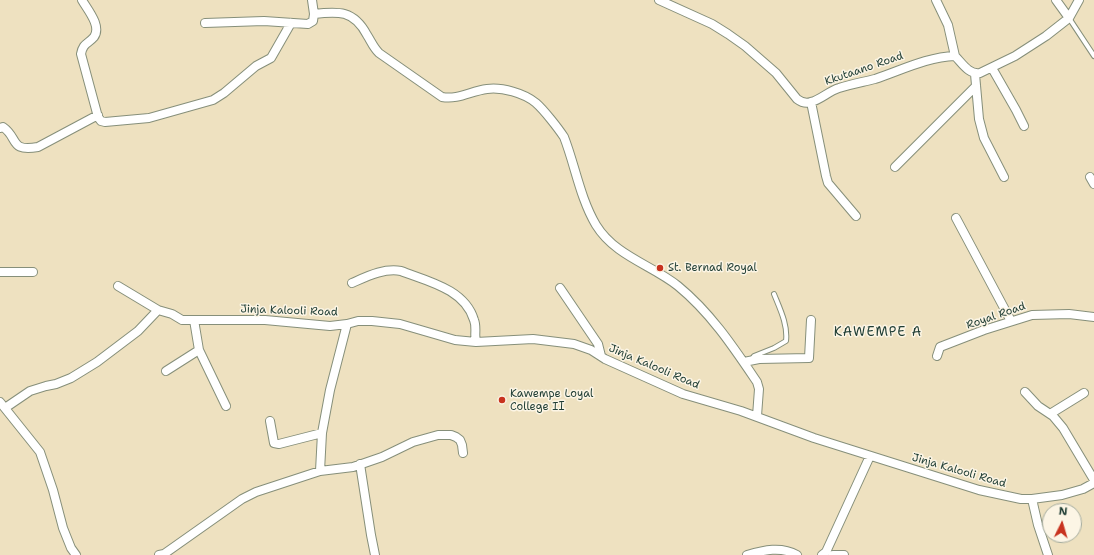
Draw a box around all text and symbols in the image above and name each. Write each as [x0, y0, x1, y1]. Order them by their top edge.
street label: Kkutaano Road [823, 49, 905, 89]
place label: St. Bernad Royal [668, 261, 757, 275]
marker: St. Bernad Royal [655, 263, 665, 273]
street label: Royal Road [965, 300, 1027, 332]
street label: Jinja Kalooli Road [240, 303, 338, 319]
district label: KAWEMPE A [834, 325, 922, 341]
street label: Jinja Kalooli Road [607, 342, 701, 392]
place label: Kawempe Loyal College II [510, 387, 593, 413]
marker: Kawempe Loyal College II [497, 395, 507, 405]
street label: Jinja Kalooli Road [910, 451, 1008, 491]
north arrow [1042, 503, 1082, 543]
text: N [1058, 504, 1068, 519]

